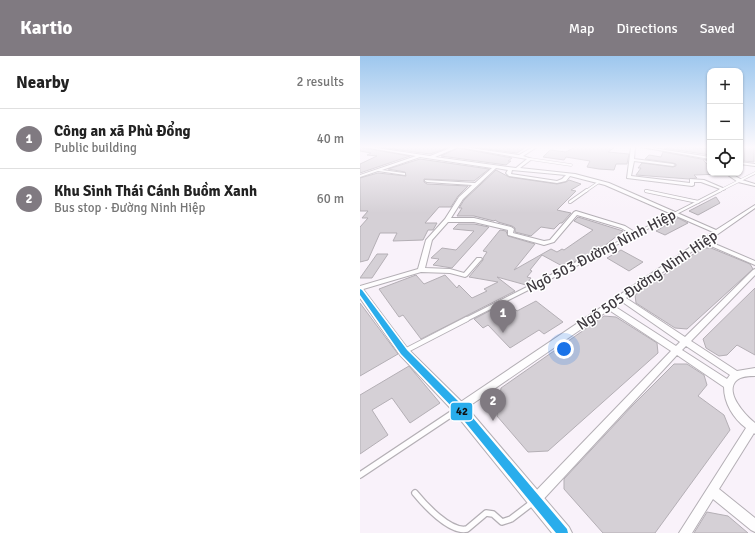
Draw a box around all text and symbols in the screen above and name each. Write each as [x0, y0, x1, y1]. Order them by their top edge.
text: Kartio [20, 16, 73, 40]
text: Map [569, 20, 595, 37]
text: Directions [617, 20, 678, 37]
text: Saved [700, 20, 735, 37]
map controls [707, 68, 743, 176]
button: + [707, 68, 743, 104]
text: Nearby [16, 72, 69, 93]
text: 2 results [296, 74, 344, 90]
button: − [707, 104, 743, 140]
text: Công an xã Phù Đổng [54, 122, 191, 140]
text: 1 [25, 131, 33, 147]
text: 40 m [317, 131, 344, 147]
text: Public building [54, 140, 137, 156]
button: locate [707, 140, 743, 176]
text: Khu Sinh Thái Cánh Buồm Xanh [54, 182, 257, 200]
text: 2 [25, 191, 33, 207]
text: 60 m [317, 191, 344, 207]
text: Bus stop · Đường Ninh Hiệp [54, 200, 205, 216]
street label: Ngõ 503 Đường Ninh Hiệp [523, 205, 679, 297]
street label: Ngõ 505 Đường Ninh Hiệp [573, 226, 721, 334]
pin: 1 [490, 300, 516, 333]
your location [554, 339, 574, 359]
pin: 2 [480, 388, 506, 421]
line badge: 42 [450, 402, 473, 421]
text: 42 [456, 405, 468, 418]

